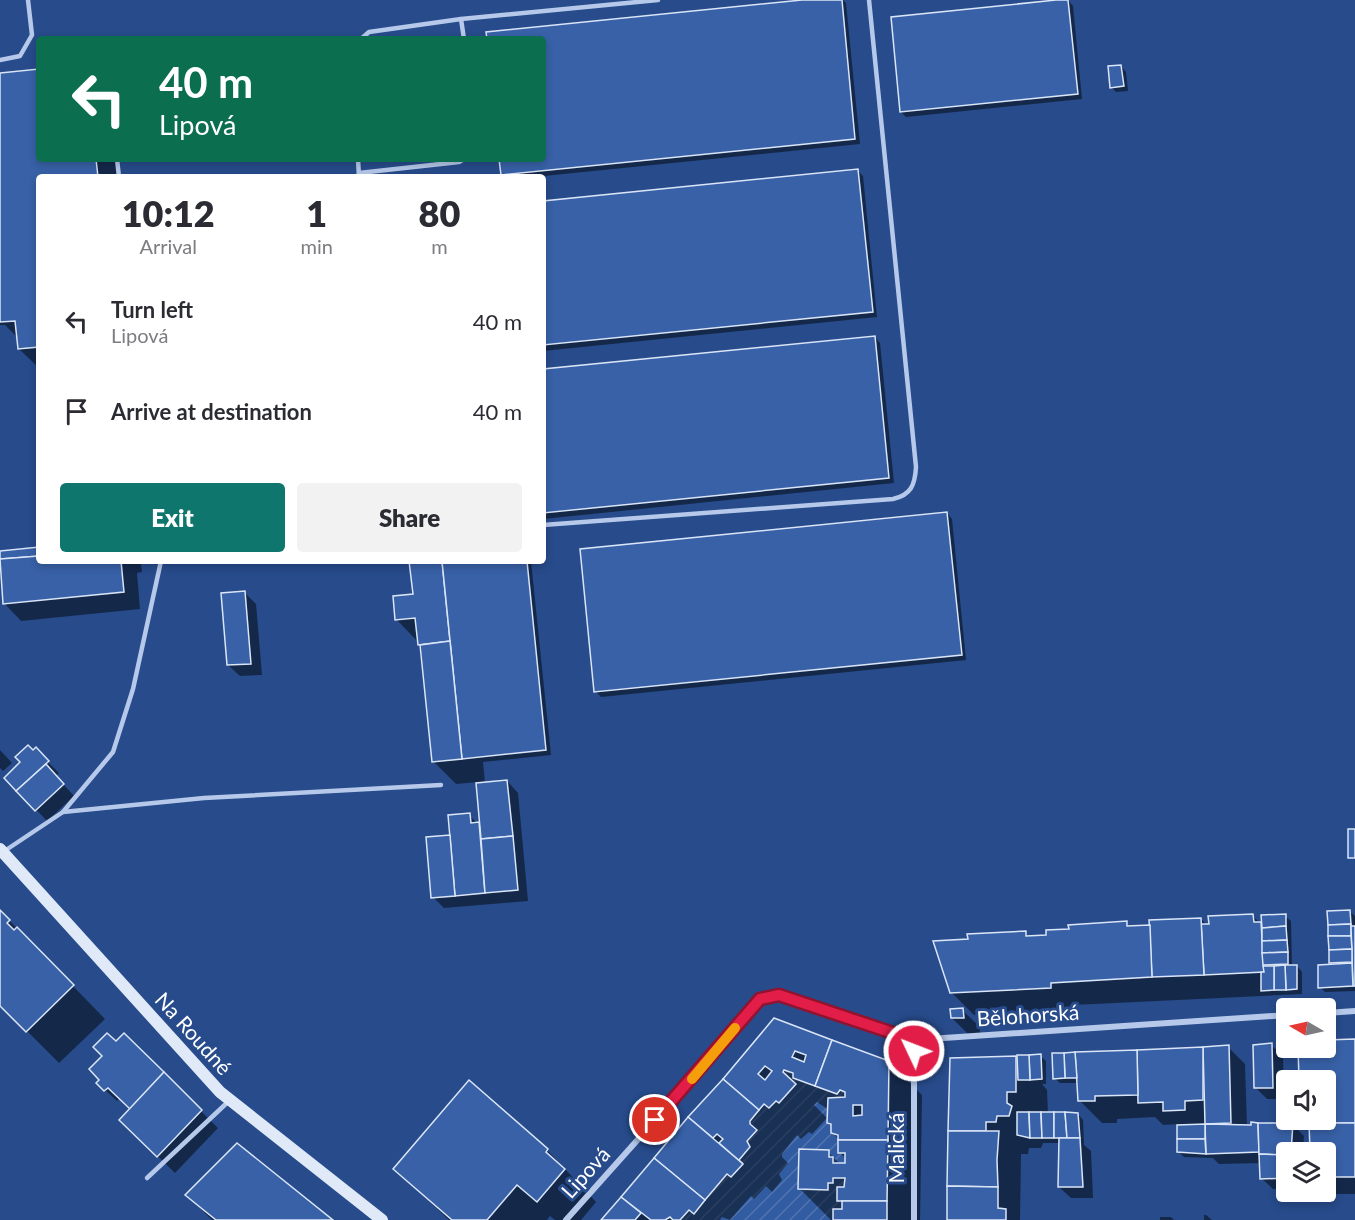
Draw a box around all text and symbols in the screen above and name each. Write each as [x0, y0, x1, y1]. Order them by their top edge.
text: 40 m [159, 57, 253, 107]
icon: left [60, 60, 138, 138]
text: Lipová [159, 108, 236, 141]
text: 10:12 [122, 191, 215, 235]
text: 1 [306, 191, 327, 235]
text: 80 [419, 191, 460, 235]
text: Arrival [139, 234, 197, 258]
text: min [300, 234, 333, 258]
text: m [431, 234, 448, 258]
text: Turn left [111, 296, 193, 323]
icon: left [60, 305, 93, 338]
text: 40 m [473, 308, 522, 335]
text: Lipová [111, 323, 168, 347]
icon: arrive [60, 395, 93, 428]
text: Arrive at destination [111, 398, 312, 425]
text: 40 m [473, 398, 522, 425]
button: Exit [60, 483, 285, 552]
button: Share [297, 483, 522, 552]
street label: Na Roudné [151, 987, 238, 1079]
street label: Bělohorská [976, 998, 1080, 1031]
north arrow [1276, 998, 1336, 1058]
map controls [1276, 998, 1336, 1202]
position arrow [882, 1019, 946, 1083]
button: sound [1276, 1070, 1336, 1130]
pin [629, 1094, 680, 1145]
icon: arrive [638, 1103, 671, 1136]
street label: Malická [883, 1113, 908, 1183]
street label: Lipová [555, 1141, 614, 1203]
button: layers [1276, 1142, 1336, 1202]

